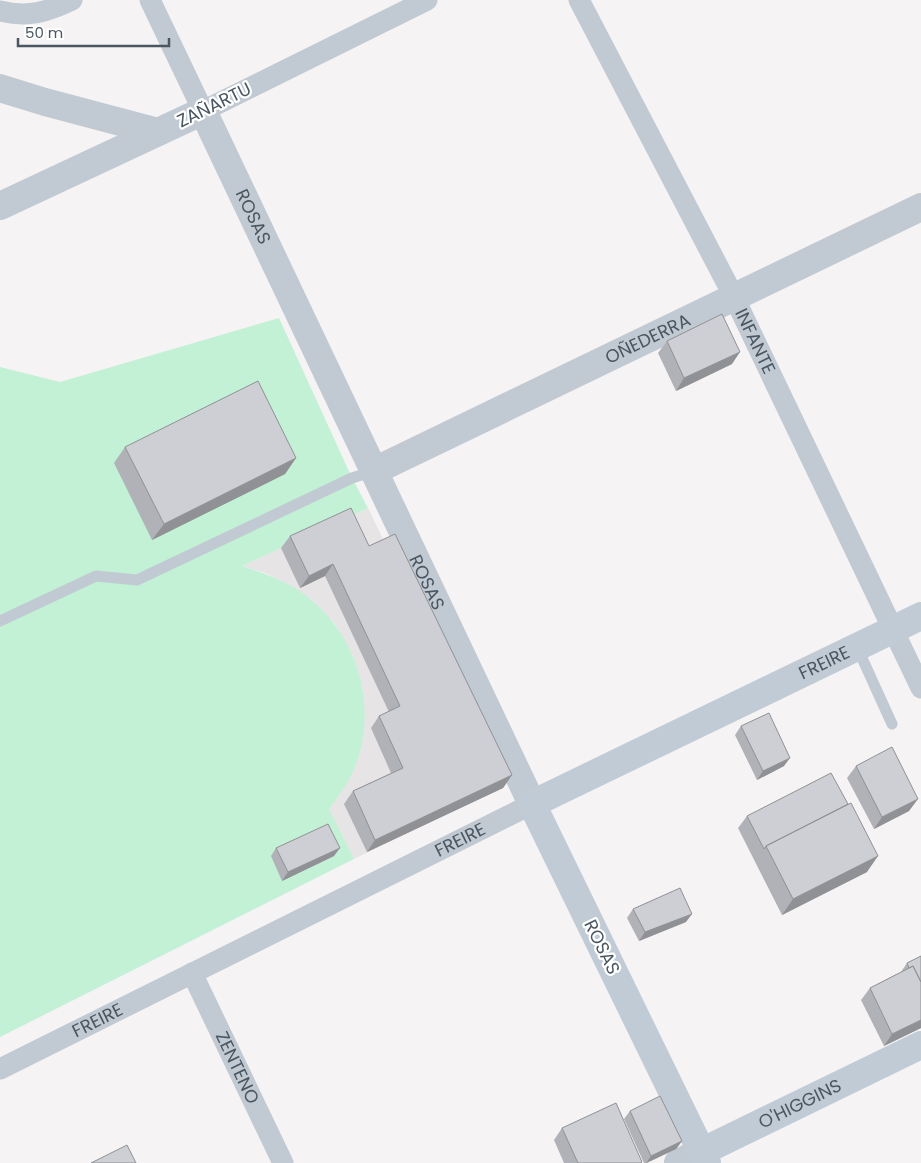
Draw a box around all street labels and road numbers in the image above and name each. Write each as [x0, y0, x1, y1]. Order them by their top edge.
street label: ZAÑARTU [173, 76, 255, 133]
street label: ROSAS [230, 185, 277, 248]
street label: INFANTE [729, 304, 782, 378]
street label: OÑEDERRA [601, 307, 694, 370]
street label: ROSAS [403, 550, 451, 614]
street label: FREIRE [794, 639, 854, 685]
street label: FREIRE [430, 816, 490, 863]
street label: ROSAS [578, 915, 626, 978]
street label: FREIRE [68, 997, 127, 1043]
street label: ZENTENO [210, 1027, 266, 1108]
street label: O'HIGGINS [754, 1073, 845, 1134]

